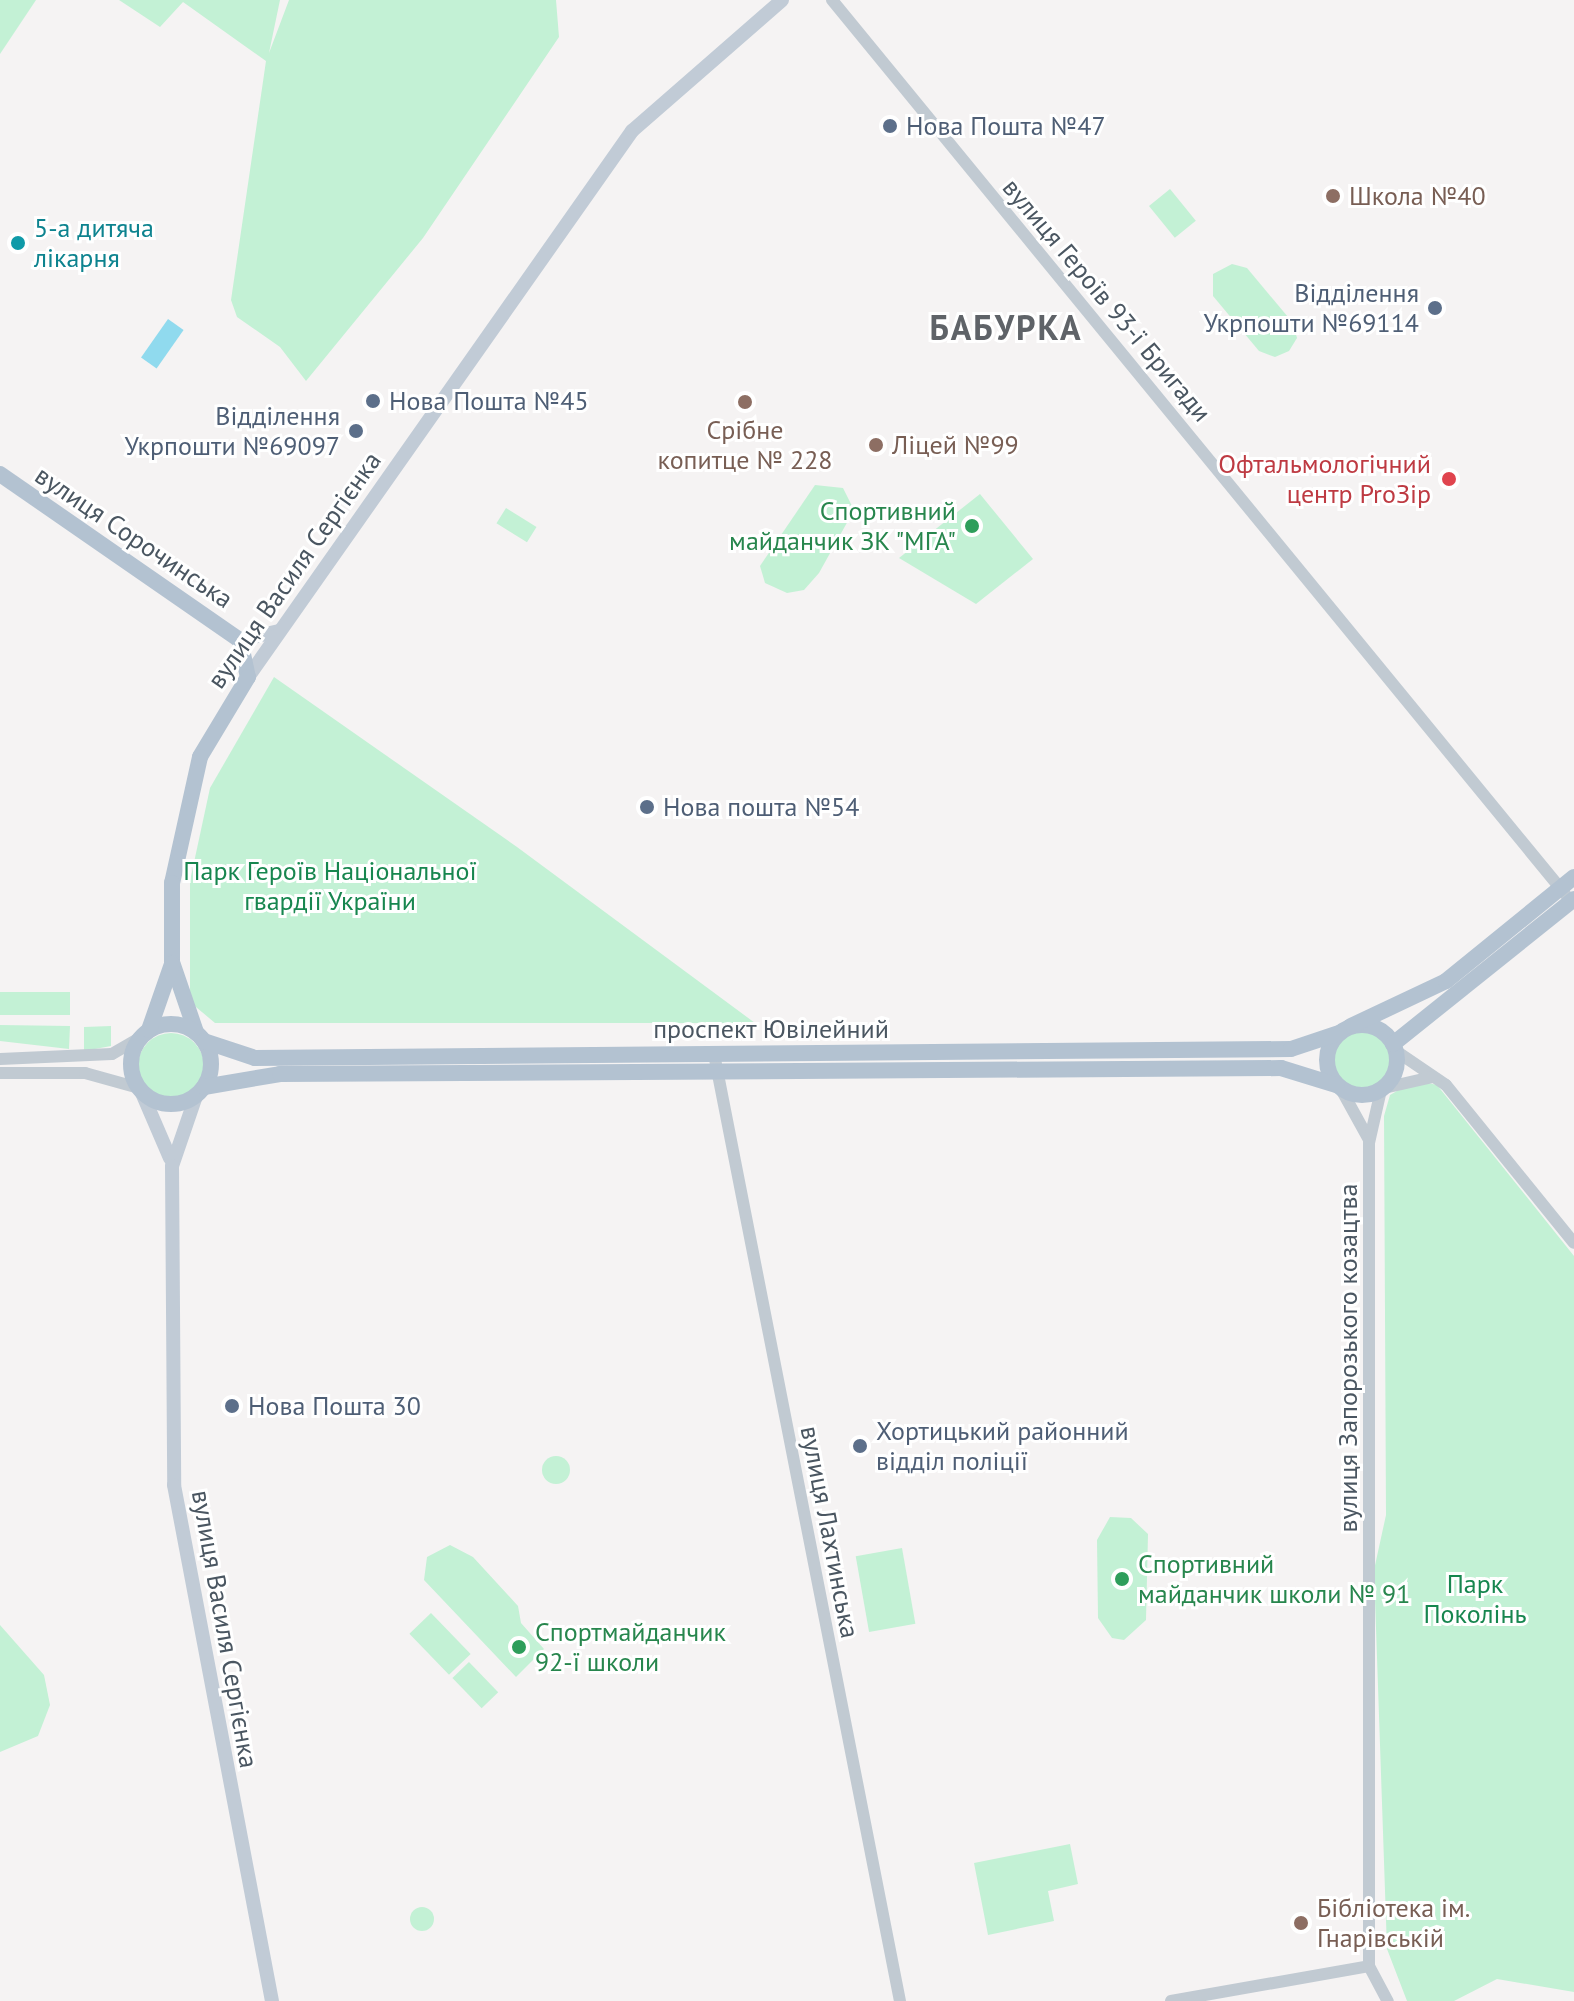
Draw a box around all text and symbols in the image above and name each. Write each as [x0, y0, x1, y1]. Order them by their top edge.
place label: Нова Пошта №47 [906, 110, 1106, 142]
marker: Нова Пошта №47 [881, 117, 899, 135]
street label: вулиця Героїв 93-ї Бригади [996, 172, 1218, 428]
place label: Школа №40 [1349, 180, 1486, 212]
marker: Школа №40 [1324, 187, 1342, 205]
place label: 5-а дитяча лікарня [34, 212, 154, 274]
marker: 5-а дитяча лікарня [9, 234, 27, 252]
place label: Відділення Укрпошти №69114 [1204, 277, 1419, 338]
marker: Відділення Укрпошти №69114 [1426, 299, 1444, 317]
district label: БАБУРКА [929, 308, 1083, 348]
place label: Нова Пошта №45 [389, 385, 589, 417]
marker: Нова Пошта №45 [364, 392, 382, 410]
marker: Срібне копитце № 228 [736, 393, 754, 411]
place label: Відділення Укрпошти №69097 [125, 400, 340, 462]
place label: Срібне копитце № 228 [658, 414, 832, 476]
marker: Відділення Укрпошти №69097 [347, 422, 365, 440]
place label: Ліцей №99 [892, 429, 1019, 461]
marker: Ліцей №99 [867, 436, 885, 454]
street label: вулиця Василя Сергієнка [201, 446, 387, 694]
place label: Офтальмологічний центр ProЗір [1218, 448, 1431, 510]
street label: вулиця Сорочинська [29, 459, 239, 615]
marker: Офтальмологічний центр ProЗір [1438, 468, 1460, 490]
place label: Спортивний майданчик ЗК "МГА" [727, 495, 956, 556]
marker: Спортивний майданчик ЗК "МГА" [963, 517, 981, 535]
place label: Нова пошта №54 [663, 791, 859, 823]
marker: Нова пошта №54 [638, 798, 656, 816]
park label: Парк Героїв Національної гвардії України [183, 855, 477, 916]
street label: проспект Ювілейний [653, 1013, 889, 1045]
street label: вулиця Запорозького козацтва [1332, 1184, 1364, 1532]
place label: Нова Пошта 30 [248, 1390, 421, 1422]
marker: Нова Пошта 30 [223, 1397, 241, 1415]
place label: Хортицький районний відділ поліції [876, 1415, 1129, 1476]
street label: вулиця Лахтинська [794, 1423, 866, 1641]
marker: Хортицький районний відділ поліції [851, 1437, 869, 1455]
street label: вулиця Василя Сергієнка [185, 1488, 265, 1770]
place label: Спортивний майданчик школи № 91 [1138, 1548, 1410, 1610]
park label: Парк Поколінь [1423, 1568, 1527, 1630]
marker: Спортивний майданчик школи № 91 [1113, 1570, 1131, 1588]
place label: Спортмайданчик 92-ї школи [535, 1616, 726, 1678]
marker: Спортмайданчик 92-ї школи [510, 1638, 528, 1656]
place label: Бібліотека ім. Гнарівській [1317, 1892, 1470, 1954]
marker: Бібліотека ім. Гнарівській [1292, 1914, 1310, 1932]

